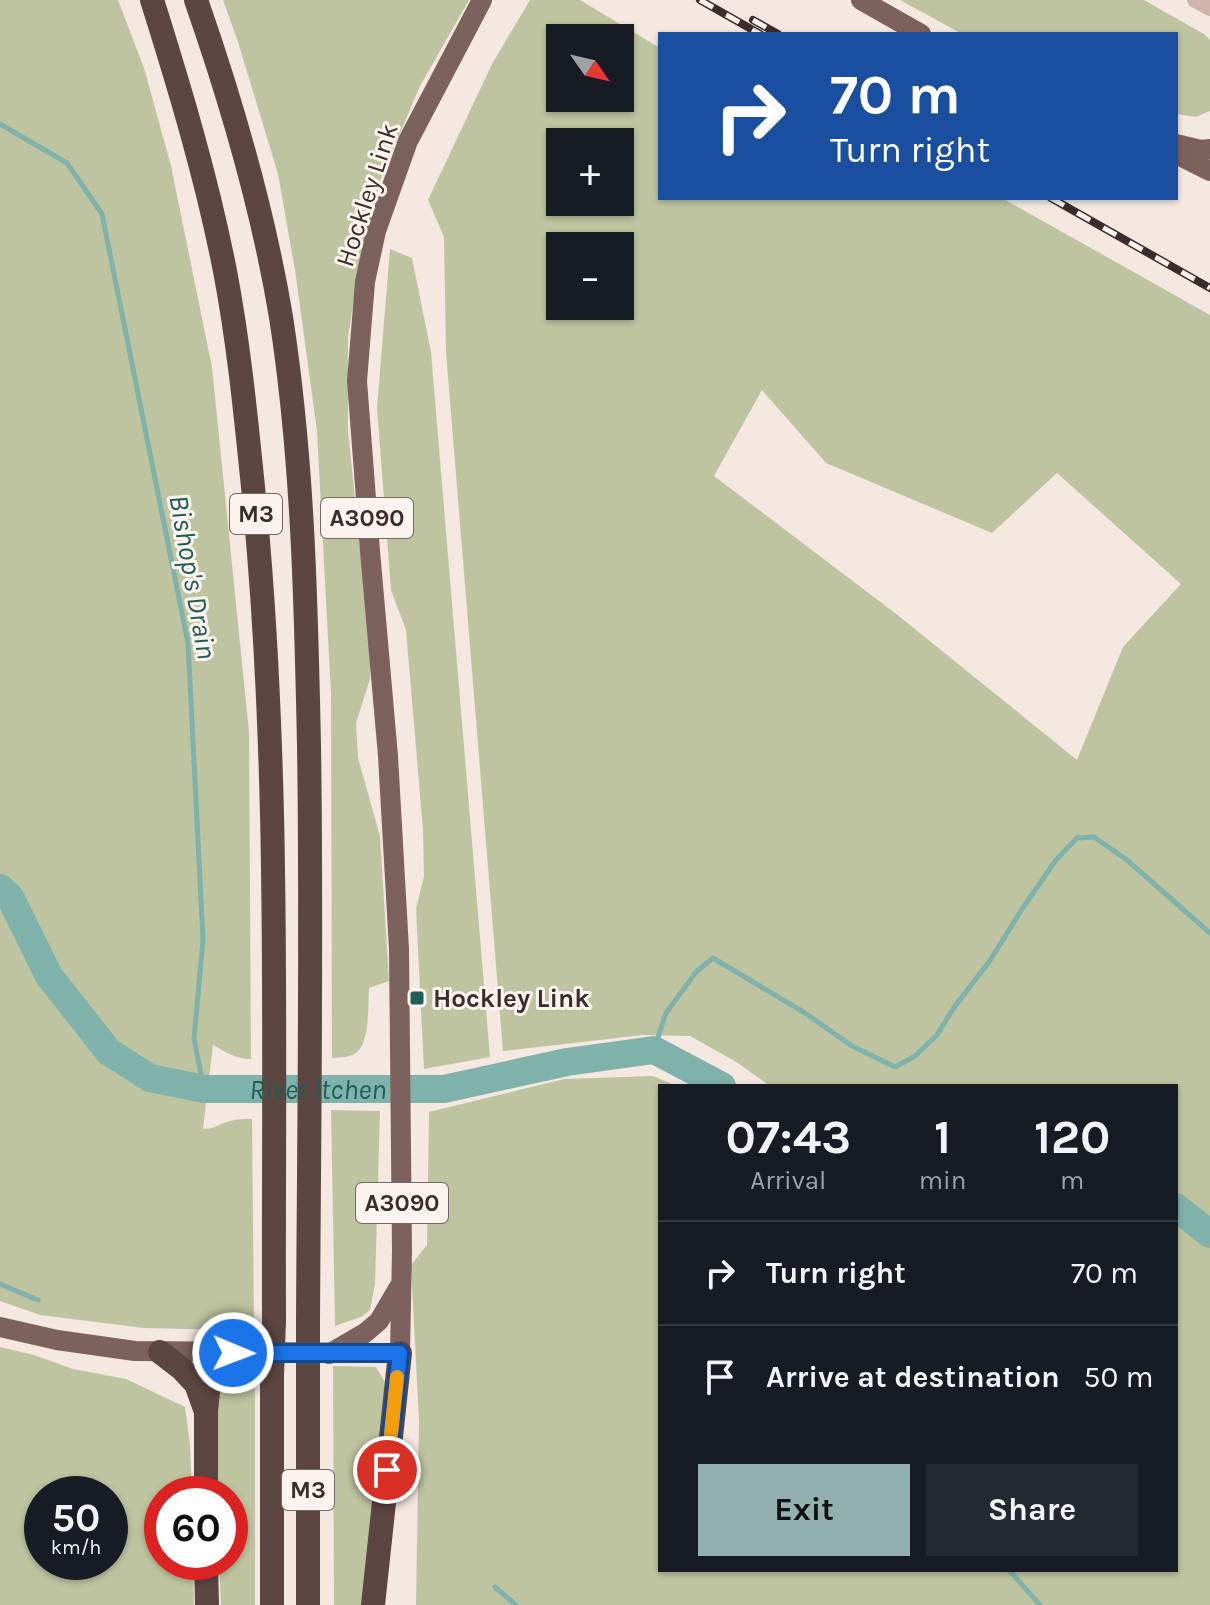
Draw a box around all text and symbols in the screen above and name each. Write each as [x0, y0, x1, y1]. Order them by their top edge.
north arrow [546, 24, 634, 112]
map controls [546, 24, 634, 320]
text: 70 m [830, 62, 961, 127]
icon: right [698, 64, 802, 168]
street label: Hockley Link [329, 119, 405, 271]
button: + [546, 128, 634, 216]
text: Turn right [830, 129, 990, 171]
button: − [546, 232, 634, 320]
water label: Bishop's Drain [162, 492, 224, 662]
road number: M3 [230, 494, 282, 534]
road number: A3090 [321, 498, 413, 538]
place label: Hockley Link [433, 983, 590, 1014]
marker: Hockley Link [408, 989, 426, 1007]
water label: River Itchen [249, 1073, 387, 1106]
text: 07:43 [726, 1109, 851, 1165]
text: 1 [934, 1109, 951, 1165]
text: 120 [1034, 1109, 1110, 1165]
text: Arrival [750, 1165, 826, 1196]
text: min [919, 1165, 966, 1196]
text: m [1060, 1165, 1084, 1196]
road number: A3090 [356, 1183, 448, 1223]
icon: right [698, 1251, 742, 1295]
text: Turn right [766, 1255, 906, 1291]
text: 70 m [1071, 1255, 1138, 1291]
position arrow [191, 1311, 275, 1395]
icon: arrive [698, 1355, 742, 1399]
text: Arrive at destination [766, 1359, 1060, 1395]
text: 50 m [1084, 1359, 1154, 1395]
pin [353, 1436, 421, 1504]
icon: arrive [365, 1448, 409, 1492]
button: Exit [698, 1464, 910, 1556]
button: Share [926, 1464, 1138, 1556]
road number: M3 [282, 1470, 334, 1510]
speed limit sign: 60 [144, 1476, 248, 1580]
text: 50 [52, 1494, 100, 1541]
text: km/h [51, 1536, 101, 1559]

